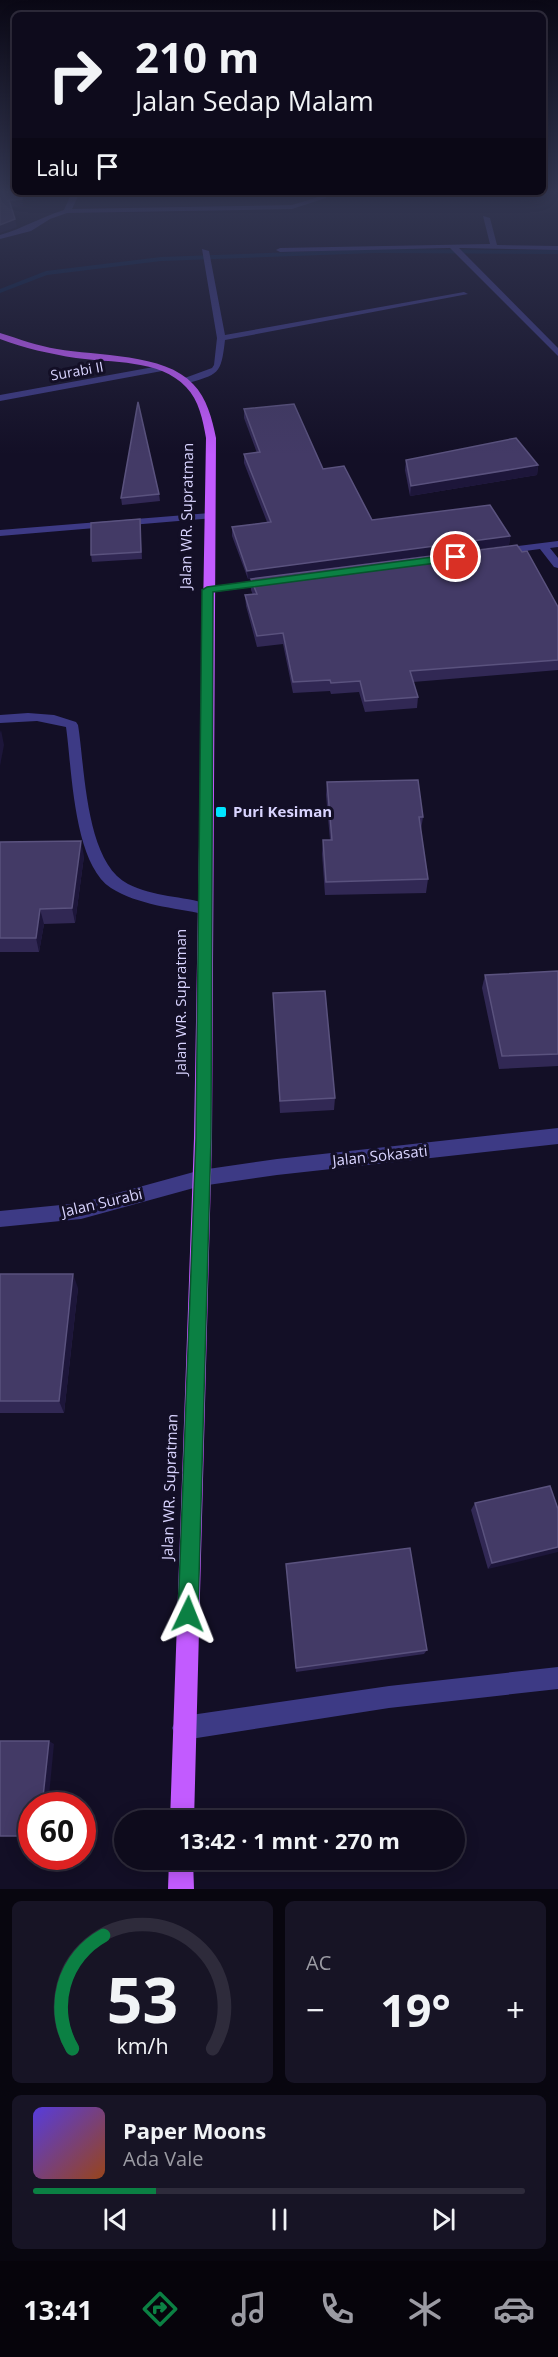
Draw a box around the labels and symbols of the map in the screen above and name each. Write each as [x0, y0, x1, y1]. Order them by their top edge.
street label: Surabi II [49, 357, 105, 384]
street label: Jalan WR. Supratman [175, 443, 197, 591]
pin [430, 531, 481, 582]
place label: Puri Kesiman [233, 801, 332, 821]
marker: Puri Kesiman [214, 805, 228, 819]
street label: Jalan WR. Supratman [170, 929, 190, 1077]
street label: Jalan Sokasati [329, 1140, 429, 1170]
street label: Jalan Surabi [57, 1183, 144, 1221]
street label: Jalan WR. Supratman [156, 1413, 182, 1562]
position arrow [156, 1582, 220, 1646]
speed limit sign: 60 [18, 1792, 96, 1870]

